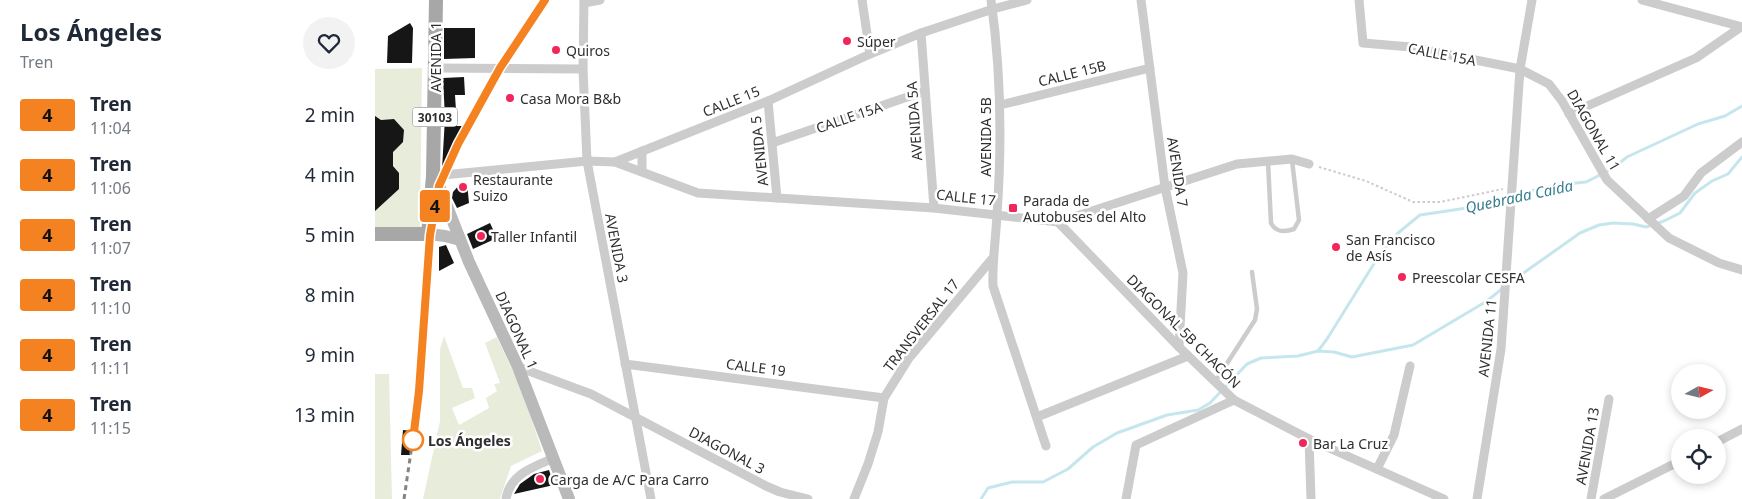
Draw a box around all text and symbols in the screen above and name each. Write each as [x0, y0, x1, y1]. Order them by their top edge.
text: Los Ángeles [20, 15, 162, 48]
button: heart [303, 17, 355, 69]
street label: AVENIDA 1 [426, 22, 445, 92]
place label: Súper [857, 32, 896, 51]
marker: Súper [841, 35, 853, 47]
street label: CALLE 15A [1406, 38, 1478, 70]
place label: Quiros [566, 41, 610, 60]
marker: Quiros [550, 44, 562, 56]
text: Tren [20, 51, 53, 73]
street label: CALLE 15B [1036, 55, 1108, 91]
street label: CALLE 15 [700, 81, 762, 121]
street label: AVENIDA 5A [902, 81, 926, 161]
street label: DIAGONAL 11 [1563, 86, 1625, 174]
place label: Casa Mora B&b [520, 89, 621, 108]
text: Tren [90, 91, 132, 117]
marker: Casa Mora B&b [504, 92, 516, 104]
street label: CALLE 15A [813, 97, 885, 137]
street label: AVENIDA 5B [976, 97, 995, 177]
text: 2 min [305, 102, 355, 128]
text: 4 [42, 103, 53, 127]
road number: 30103 [413, 108, 457, 126]
street label: AVENIDA 5 [746, 115, 772, 187]
text: 11:04 [90, 117, 131, 139]
street label: AVENIDA 7 [1163, 136, 1193, 208]
text: Tren [90, 151, 132, 177]
text: 4 min [305, 162, 355, 188]
text: 4 [42, 163, 53, 187]
place label: Restaurante Suizo [473, 170, 553, 205]
water label: Quebrada Caída [1463, 175, 1575, 217]
text: 11:06 [90, 177, 131, 199]
marker: Restaurante Suizo [457, 181, 469, 193]
street label: CALLE 17 [935, 184, 997, 210]
line badge: 4 [419, 190, 451, 222]
place label: Parada de Autobuses del Alto [1023, 191, 1146, 226]
text: 4 [430, 194, 440, 218]
marker: Parada de Autobuses del Alto [1007, 202, 1019, 214]
text: Tren [90, 211, 132, 237]
street label: AVENIDA 3 [601, 212, 633, 284]
text: 5 min [305, 222, 355, 248]
text: 4 [42, 223, 53, 247]
place label: Taller Infantil [491, 227, 577, 246]
marker: Taller Infantil [475, 230, 487, 242]
place label: San Francisco de Asís [1346, 230, 1435, 265]
text: 11:07 [90, 237, 131, 259]
marker: San Francisco de Asís [1330, 241, 1342, 253]
place label: Preescolar CESFA [1412, 268, 1525, 287]
street label: DIAGONAL 5B CHACÓN [1123, 270, 1245, 392]
text: Tren [90, 271, 132, 297]
marker: Preescolar CESFA [1396, 271, 1408, 283]
street label: TRANSVERSAL 17 [879, 275, 963, 375]
text: 8 min [305, 282, 355, 308]
text: 4 [42, 283, 53, 307]
street label: DIAGONAL 1 [491, 288, 543, 372]
text: 11:10 [90, 297, 131, 319]
street label: AVENIDA 11 [1473, 298, 1501, 378]
text: Tren [90, 331, 132, 357]
text: 9 min [305, 342, 355, 368]
text: 4 [42, 343, 53, 367]
street label: CALLE 19 [725, 354, 787, 380]
text: 11:11 [90, 357, 131, 379]
north arrow [1671, 364, 1726, 419]
map controls [1671, 364, 1726, 484]
text: Tren [90, 391, 132, 417]
text: 13 min [294, 402, 355, 428]
text: 4 [42, 403, 53, 427]
street label: AVENIDA 13 [1571, 406, 1603, 486]
text: 11:15 [90, 417, 131, 439]
street label: DIAGONAL 3 [686, 422, 768, 478]
marker: Los Ángeles [402, 429, 424, 451]
button: locate [1671, 429, 1726, 484]
place label: Los Ángeles [428, 431, 511, 450]
place label: Bar La Cruz [1313, 434, 1388, 453]
marker: Bar La Cruz [1297, 437, 1309, 449]
place label: Carga de A/C Para Carro [550, 470, 709, 489]
marker: Carga de A/C Para Carro [534, 473, 546, 485]

